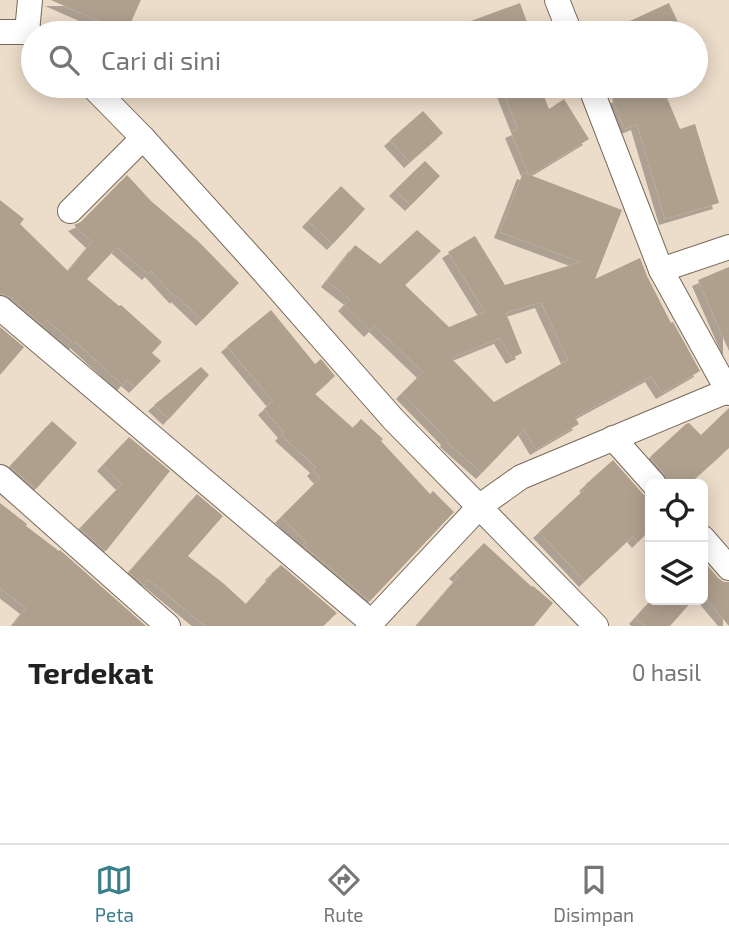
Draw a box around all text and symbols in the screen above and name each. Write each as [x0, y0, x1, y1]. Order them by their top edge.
search box [21, 21, 708, 98]
icon: search [45, 41, 83, 79]
text: Cari di sini [101, 44, 221, 75]
map controls [645, 479, 708, 605]
button: locate [645, 479, 708, 542]
button: layers [645, 542, 708, 605]
text: Terdekat [28, 654, 154, 690]
text: 0 hasil [632, 658, 701, 686]
tab: Peta [95, 861, 134, 926]
tab: Rute [324, 861, 364, 926]
tab: Disimpan [553, 861, 634, 926]

